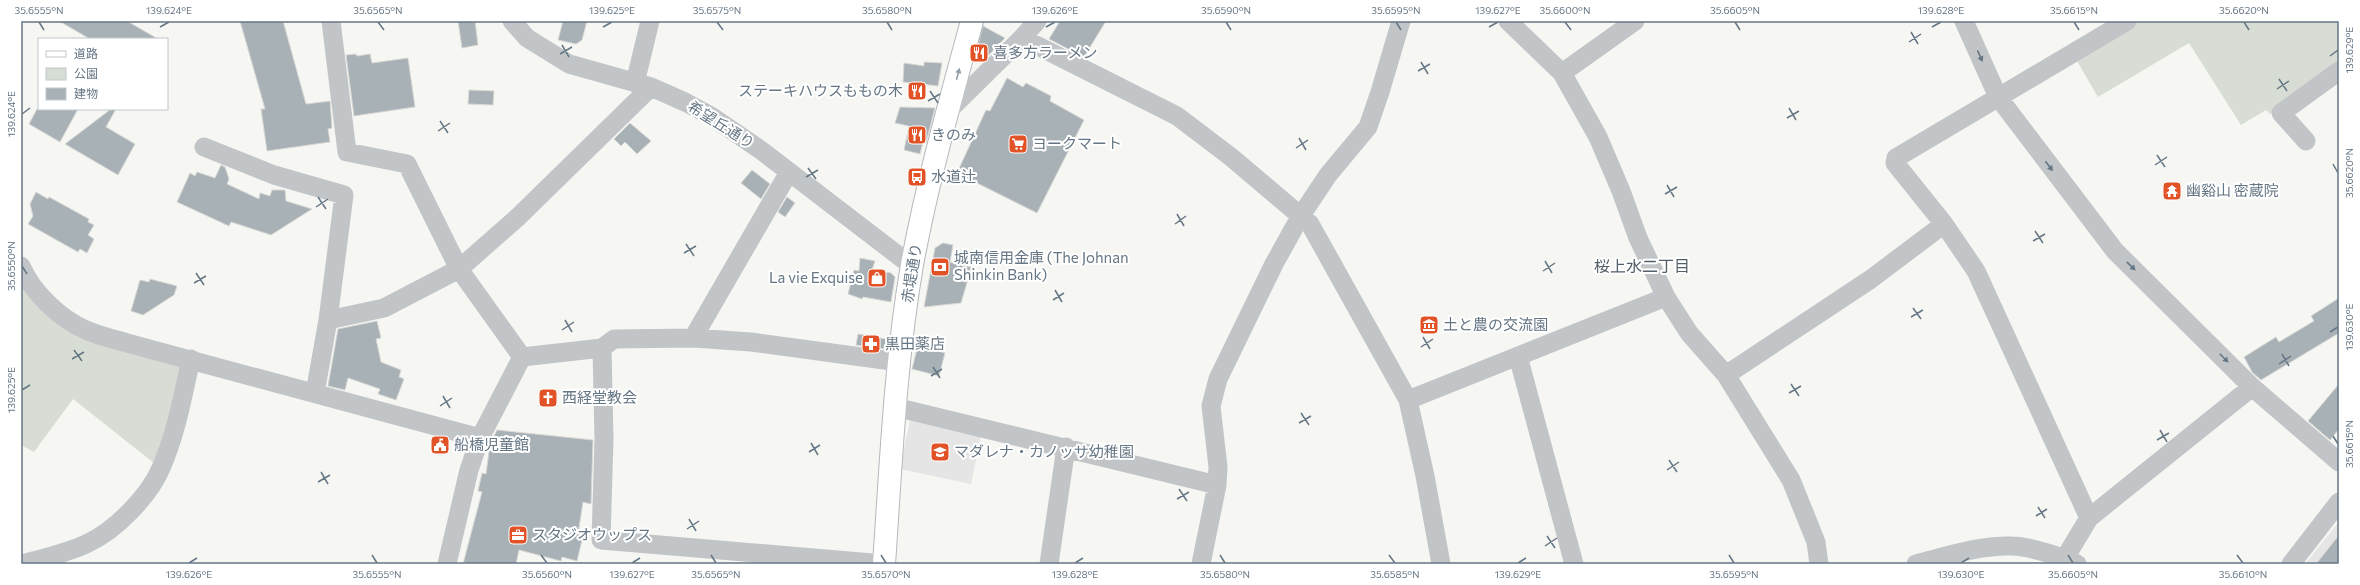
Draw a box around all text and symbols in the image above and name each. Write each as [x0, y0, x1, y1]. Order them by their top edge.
text: 35.6555°N [14, 4, 64, 16]
text: 139.624°E [146, 4, 192, 16]
text: 35.6565°N [353, 4, 403, 16]
text: 139.625°E [589, 4, 635, 16]
text: 35.6575°N [693, 4, 741, 16]
text: 35.6580°N [862, 4, 912, 16]
text: 139.626°E [1032, 4, 1078, 16]
text: 35.6590°N [1201, 4, 1251, 16]
text: 35.6595°N [1371, 4, 1421, 16]
text: 139.627°E [1475, 4, 1521, 16]
text: 35.6600°N [1540, 4, 1590, 16]
text: 35.6605°N [1710, 4, 1760, 16]
text: 139.628°E [1918, 4, 1964, 16]
text: 35.6615°N [2050, 4, 2098, 16]
text: 35.6620°N [2219, 4, 2269, 16]
text: 139.629°E [2343, 27, 2355, 73]
legend [38, 38, 168, 110]
restaurant icon: 喜多方ラーメン [968, 42, 990, 64]
place label: 喜多方ラーメン [993, 43, 1097, 61]
text: 道路 [74, 46, 98, 60]
one-way arrow [1978, 51, 1984, 63]
text: 公園 [74, 66, 98, 80]
one-way arrow [955, 67, 961, 79]
restaurant icon: ステーキハウスももの木 [906, 80, 928, 102]
place label: ステーキハウスももの木 [738, 81, 903, 99]
text: 建物 [74, 86, 98, 100]
text: 139.624°E [5, 91, 17, 137]
street label: 希望丘通り [685, 97, 758, 152]
restaurant icon: きのみ [906, 124, 928, 146]
place label: きのみ [931, 125, 976, 143]
supermarket icon: ヨークマート [1007, 133, 1029, 155]
place label: ヨークマート [1032, 134, 1122, 152]
text: 35.6620°N [2343, 148, 2355, 198]
one-way arrow [2045, 161, 2053, 171]
bus stop icon: 水道辻 [906, 166, 928, 188]
place label: 水道辻 [931, 167, 976, 185]
temple icon: 幽谿山 密蔵院 [2161, 180, 2183, 202]
place label: 幽谿山 密蔵院 [2186, 181, 2279, 199]
text: 35.6550°N [5, 241, 17, 291]
street label: 赤堤通り [897, 242, 925, 304]
place label: 城南信用金庫 (The Johnan Shinkin Bank) [954, 248, 1129, 283]
bank icon: 城南信用金庫 (The Johnan Shinkin Bank) [929, 256, 951, 278]
district label: 桜上水二丁目 [1594, 256, 1690, 275]
one-way arrow [2126, 262, 2136, 271]
shop icon: La vie Exquise [866, 267, 888, 289]
place label: La vie Exquise [769, 268, 863, 286]
text: 139.630°E [2343, 303, 2355, 350]
museum icon: 土と農の交流園 [1418, 314, 1440, 336]
place label: 土と農の交流園 [1443, 315, 1548, 333]
pharmacy icon: 黒田薬店 [860, 333, 882, 355]
place label: 黒田薬店 [885, 334, 945, 352]
one-way arrow [2219, 353, 2229, 363]
text: 139.625°E [5, 367, 17, 413]
church icon: 西経堂教会 [537, 387, 559, 409]
place label: 西経堂教会 [562, 388, 637, 406]
text: 35.6615°N [2343, 420, 2355, 468]
public building icon: 船橋児童館 [429, 434, 451, 456]
place label: 船橋児童館 [454, 435, 529, 453]
school or university icon: マダレナ・カノッサ幼稚園 [929, 441, 951, 463]
place label: マダレナ・カノッサ幼稚園 [954, 442, 1134, 460]
office icon: スタジオウップス [507, 524, 529, 546]
place label: スタジオウップス [532, 525, 652, 543]
text: 139.626°E [166, 568, 212, 580]
text: 35.6555°N [352, 568, 402, 580]
text: 35.6560°N [522, 568, 572, 580]
text: 139.627°E [609, 568, 655, 580]
text: 35.6565°N [691, 568, 741, 580]
text: 35.6570°N [861, 568, 911, 580]
text: 139.628°E [1052, 568, 1098, 580]
text: 35.6580°N [1200, 568, 1250, 580]
text: 35.6585°N [1370, 568, 1420, 580]
text: 139.629°E [1495, 568, 1541, 580]
text: 35.6595°N [1709, 568, 1759, 580]
text: 139.630°E [1938, 568, 1985, 580]
text: 35.6605°N [2048, 568, 2098, 580]
text: 35.6610°N [2219, 568, 2267, 580]

